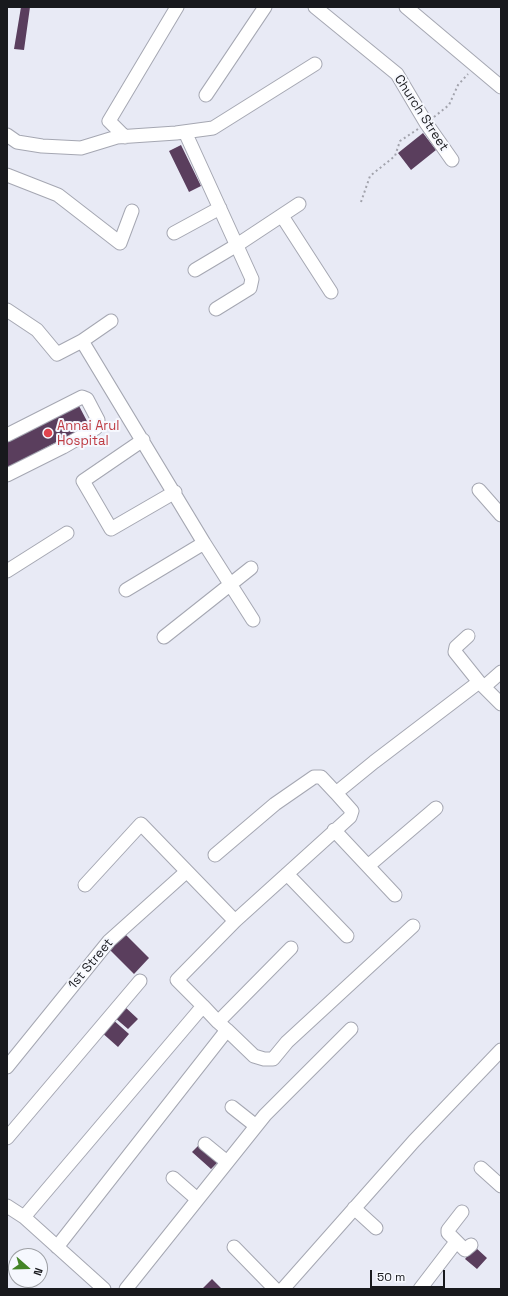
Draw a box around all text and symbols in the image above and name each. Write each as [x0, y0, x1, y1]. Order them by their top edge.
street label: Church Street [391, 72, 451, 154]
place label: Annai Arul Hospital [57, 418, 119, 449]
marker: Annai Arul Hospital [42, 427, 54, 439]
street label: 1st Street [65, 936, 117, 992]
north arrow [8, 1248, 48, 1288]
scale bar [372, 1262, 447, 1288]
text: N [30, 1266, 46, 1278]
text: 50 m [377, 1269, 405, 1285]

